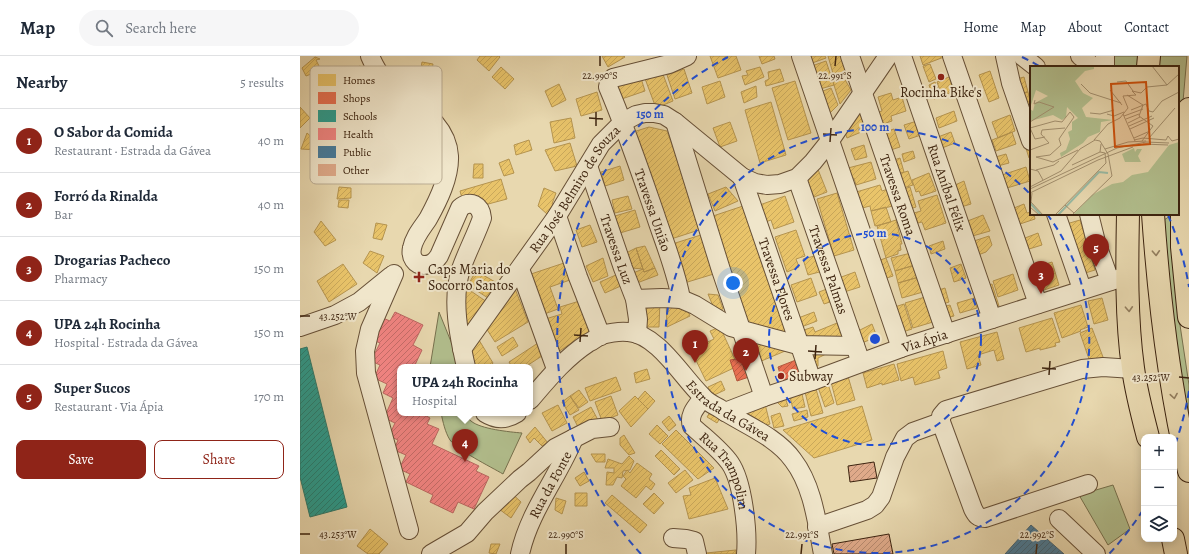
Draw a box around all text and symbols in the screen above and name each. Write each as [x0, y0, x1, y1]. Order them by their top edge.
search box [79, 10, 359, 46]
text: Map [20, 15, 55, 41]
icon: search [93, 17, 115, 39]
text: Search here [125, 18, 197, 38]
text: Home [963, 18, 998, 37]
text: Map [1020, 18, 1046, 37]
text: About [1068, 18, 1102, 37]
text: Contact [1124, 18, 1169, 37]
legend [310, 66, 442, 184]
inset map [1030, 66, 1179, 215]
text: 22.990°S [582, 69, 618, 82]
text: 22.991°S [818, 69, 852, 82]
text: Nearby [16, 71, 67, 94]
marker: Rocinha Bike's [936, 72, 946, 82]
text: Homes [343, 73, 375, 88]
text: 5 results [240, 74, 284, 91]
place label: Rocinha Bike's [900, 83, 982, 102]
text: Shops [343, 91, 370, 106]
text: 150 m [636, 106, 664, 122]
text: Schools [343, 109, 377, 124]
text: 100 m [861, 119, 889, 135]
street label: Rua José Belmiro de Souza [525, 121, 625, 257]
text: O Sabor da Comida [54, 122, 173, 142]
text: Health [343, 127, 373, 142]
text: 1 [27, 132, 31, 149]
text: 40 m [258, 132, 284, 149]
street label: Rua Aníbal Félix [923, 141, 970, 234]
text: Restaurant · Estrada da Gávea [54, 142, 211, 159]
text: Public [343, 145, 371, 160]
street label: Travessa Roma [875, 152, 921, 239]
text: Other [343, 163, 369, 178]
street label: Travessa União [630, 166, 676, 254]
text: Forró da Rinalda [54, 186, 158, 206]
text: 2 [26, 196, 32, 213]
text: 40 m [258, 196, 284, 213]
text: Bar [54, 206, 73, 223]
street label: Travessa Luz [595, 212, 637, 287]
street label: Travessa Palmas [804, 223, 852, 317]
text: 50 m [863, 225, 887, 241]
pin: 5 [1083, 234, 1109, 267]
street label: Travessa Flores [754, 235, 800, 323]
text: Drogarias Pacheco [54, 250, 170, 270]
one-way arrow [1151, 250, 1160, 256]
text: 3 [26, 260, 32, 277]
text: 150 m [254, 260, 284, 277]
place label: Caps Maria do Socorro Santos [428, 260, 514, 295]
pin: 3 [1028, 261, 1054, 294]
text: Pharmacy [54, 270, 107, 287]
marker: Caps Maria do Socorro Santos [413, 271, 425, 283]
your location [723, 273, 743, 293]
one-way arrow [1124, 306, 1133, 312]
text: 43.252°W [319, 310, 358, 323]
text: UPA 24h Rocinha [54, 314, 161, 334]
text: 4 [26, 324, 32, 341]
text: 150 m [254, 324, 284, 341]
street label: Via Ápia [898, 325, 950, 357]
pin: 1 [682, 330, 708, 363]
centre of rings [868, 332, 882, 346]
text: Hospital · Estrada da Gávea [54, 334, 198, 351]
pin: 2 [733, 338, 759, 371]
popup [397, 364, 533, 416]
place label: Subway [789, 367, 834, 386]
marker: Subway [776, 371, 786, 381]
text: 43.252°W [1132, 371, 1171, 384]
text: UPA 24h Rocinha [412, 372, 518, 392]
street label: Estrada da Gávea [681, 376, 774, 446]
text: Super Sucos [54, 378, 130, 398]
text: 5 [26, 388, 32, 405]
text: 170 m [254, 388, 284, 405]
text: Hospital [412, 392, 457, 409]
one-way arrow [1169, 393, 1178, 399]
text: Restaurant · Via Ápia [54, 398, 164, 415]
street label: Rua Trampolim [695, 428, 753, 511]
pin: 4 [452, 429, 478, 462]
map controls [1141, 434, 1177, 542]
button: + [1141, 434, 1177, 470]
button: Save [16, 440, 146, 479]
button: Share [154, 440, 284, 479]
street label: Rua da Fonte [525, 448, 577, 522]
button: − [1141, 470, 1177, 506]
button: layers [1141, 506, 1177, 542]
text: 43.253°W [319, 528, 357, 541]
text: 22.990°S [548, 528, 584, 541]
text: 22.991°S [785, 528, 819, 541]
text: 22.992°S [1020, 528, 1054, 541]

